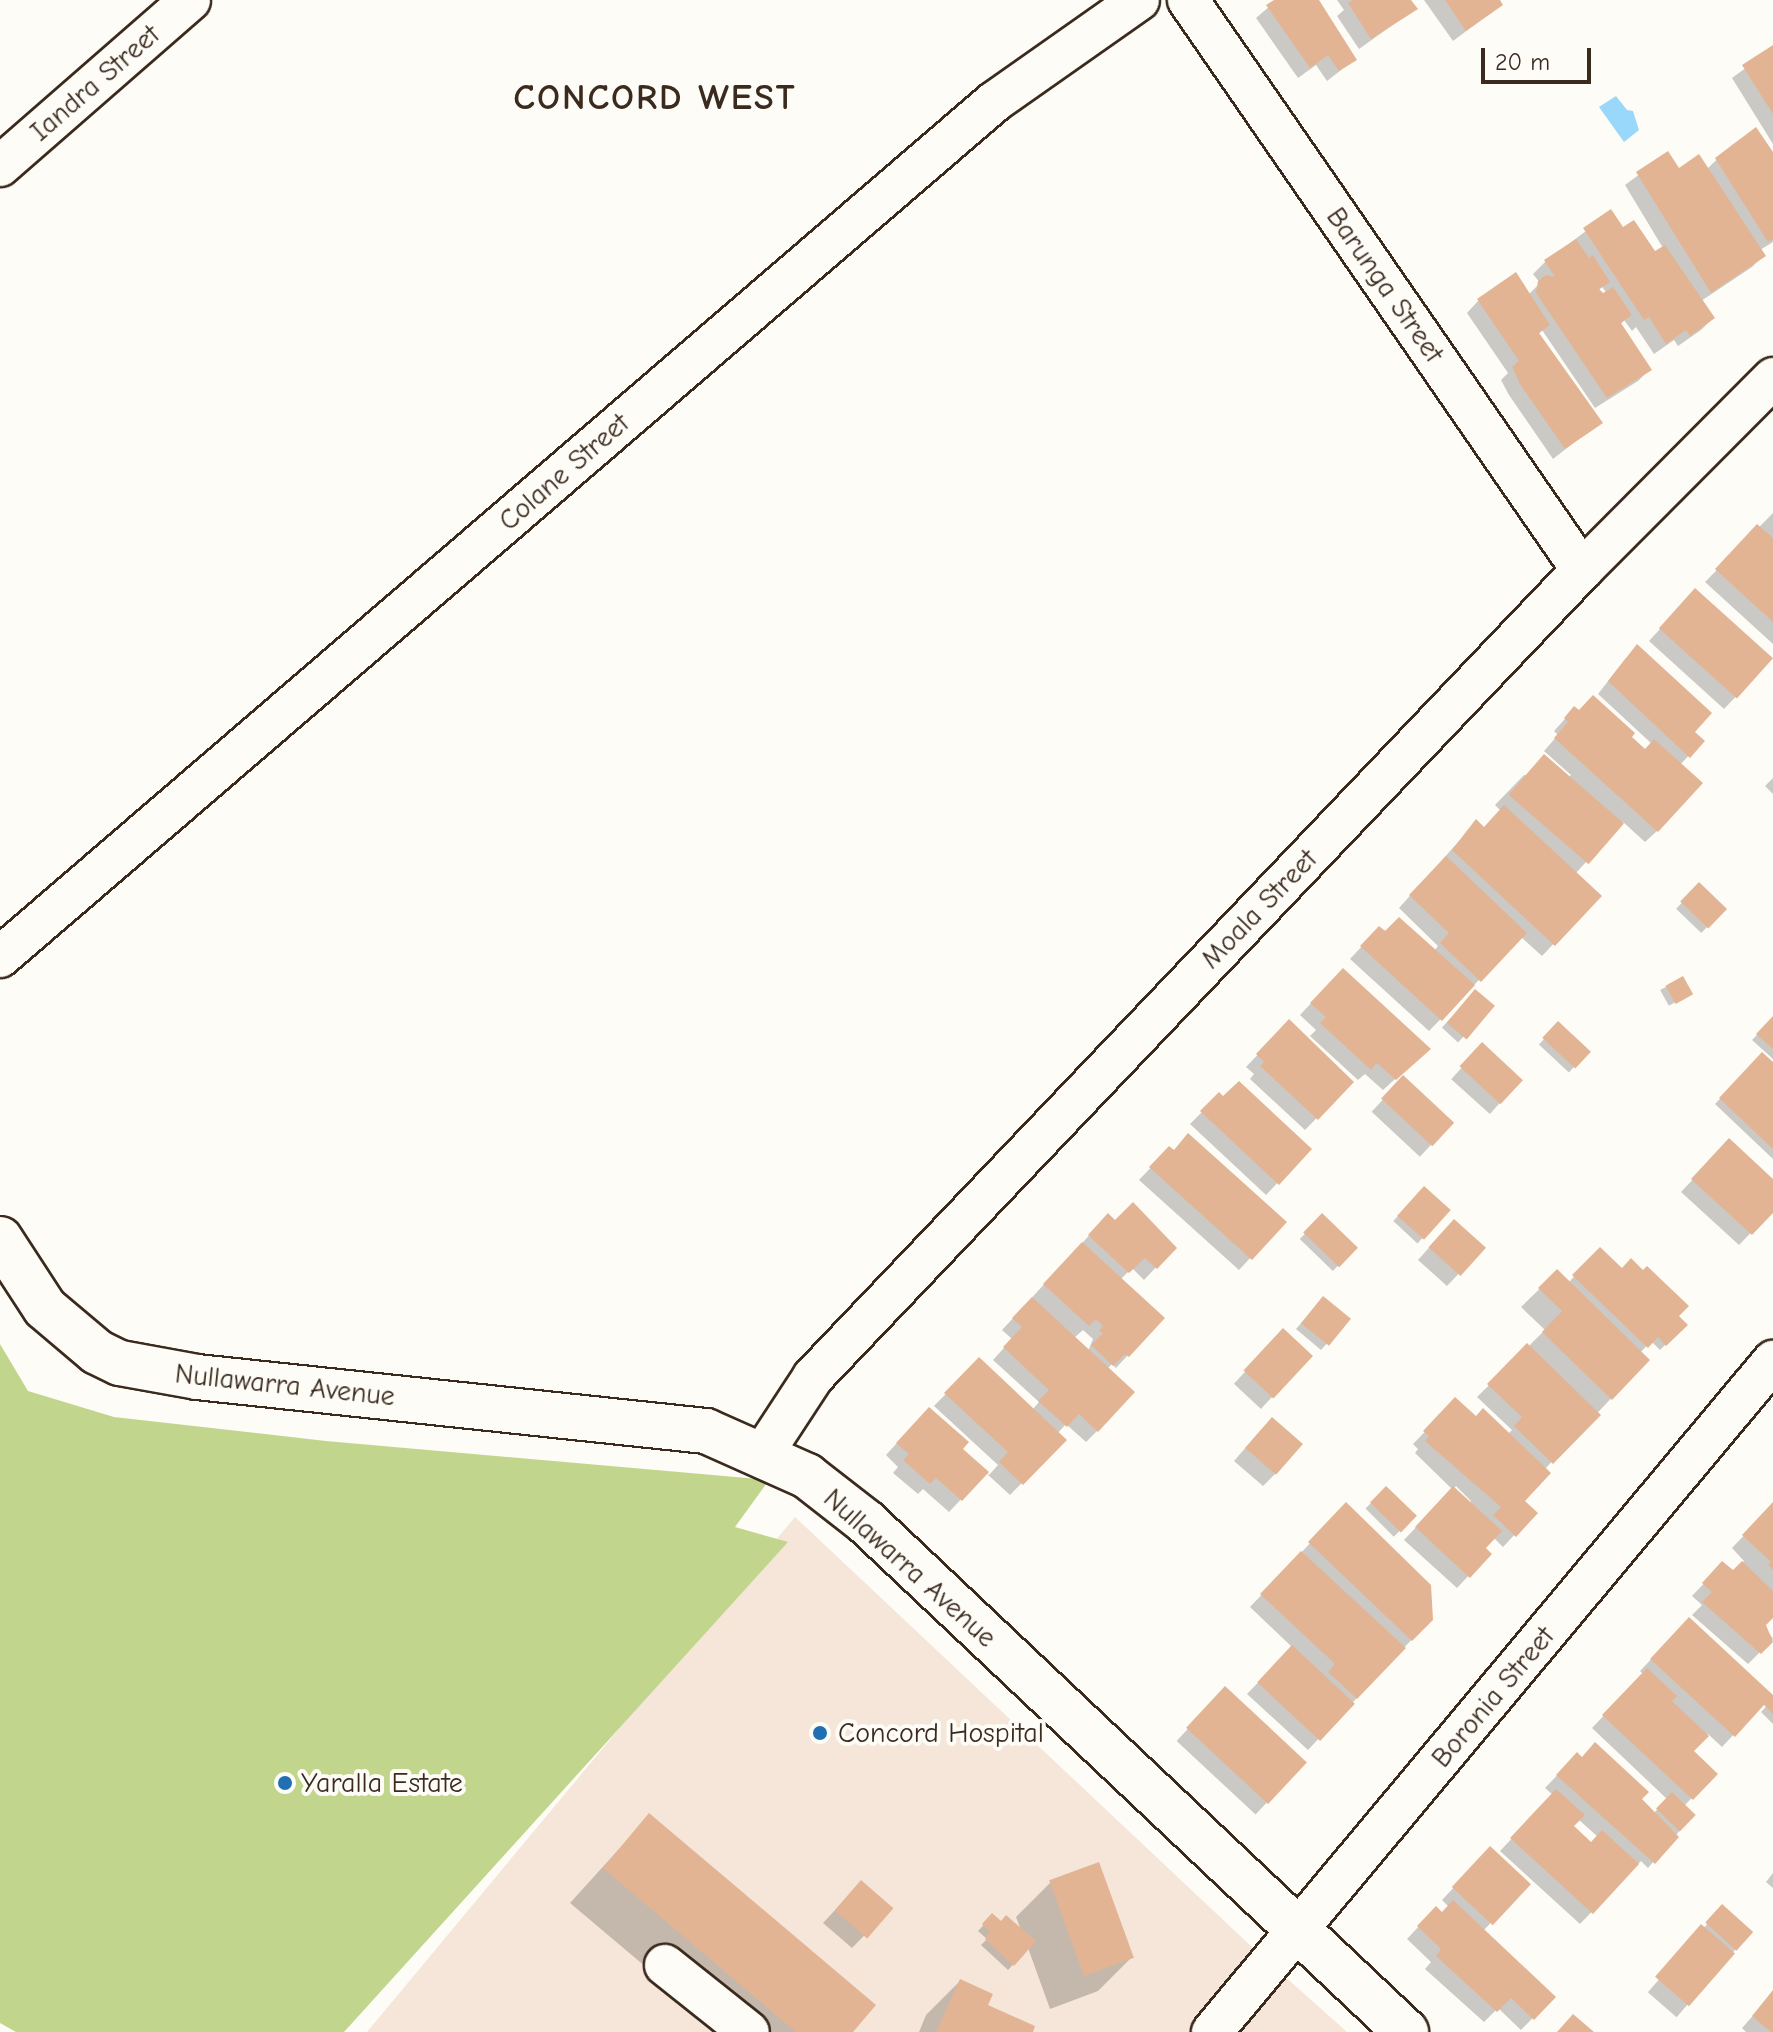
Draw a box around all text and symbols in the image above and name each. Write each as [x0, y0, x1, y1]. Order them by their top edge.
street label: Iandra Street [24, 18, 166, 148]
scale bar [1485, 32, 1595, 82]
text: 20 m [1495, 48, 1550, 76]
district label: CONCORD WEST [513, 76, 797, 120]
street label: Barunga Street [1319, 201, 1451, 369]
street label: Colane Street [492, 406, 636, 538]
street label: Moala Street [1194, 842, 1324, 976]
street label: Nullawarra Avenue [173, 1357, 397, 1413]
street label: Nullawarra Avenue [817, 1482, 1003, 1654]
street label: Boronia Street [1424, 1620, 1562, 1774]
place label: Concord Hospital [838, 1716, 1044, 1750]
marker: Concord Hospital [809, 1722, 831, 1744]
place label: Yaralla Estate [301, 1766, 463, 1800]
marker: Yaralla Estate [276, 1774, 294, 1792]

